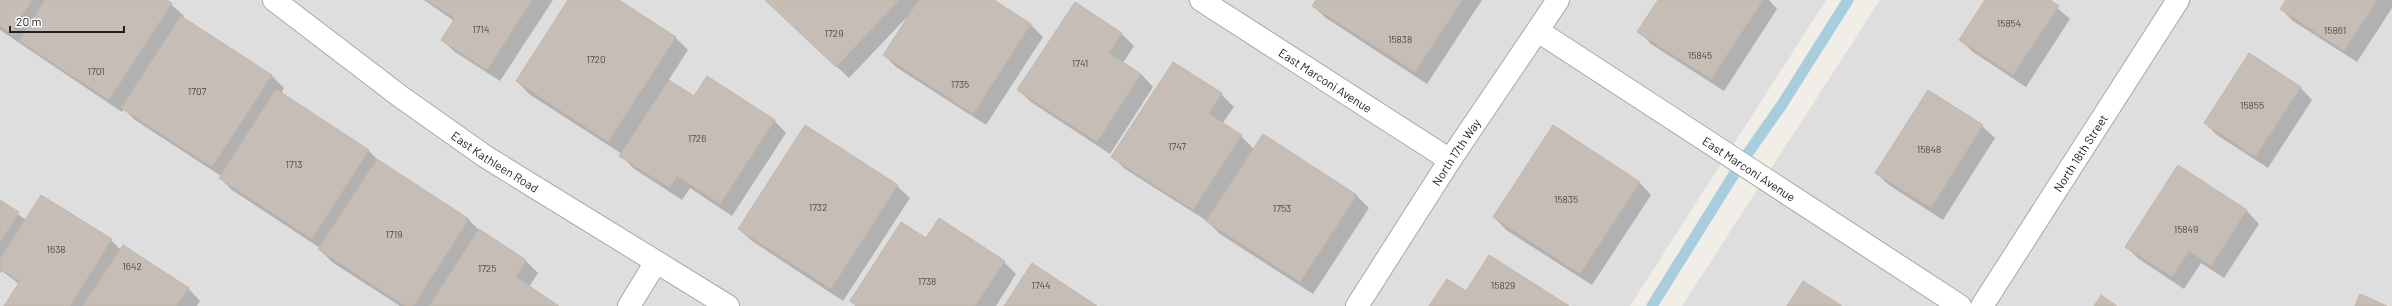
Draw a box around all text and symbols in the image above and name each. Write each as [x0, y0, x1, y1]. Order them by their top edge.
scale bar [10, 8, 124, 34]
text: 20 m [16, 14, 42, 28]
house number: 15854 [1997, 17, 2021, 29]
house number: 1714 [472, 23, 490, 35]
house number: 15861 [2324, 24, 2346, 36]
house number: 1729 [825, 27, 843, 39]
house number: 15838 [1388, 33, 1412, 45]
street label: East Marconi Avenue [1276, 45, 1375, 115]
house number: 15845 [1688, 49, 1712, 61]
house number: 1720 [586, 53, 606, 65]
house number: 1741 [1072, 57, 1088, 69]
house number: 1701 [87, 65, 105, 77]
house number: 1735 [951, 78, 969, 90]
house number: 1707 [188, 85, 207, 97]
house number: 15855 [2240, 99, 2264, 111]
street label: North 18th Street [2050, 112, 2110, 194]
street label: North 17th Way [1429, 116, 1483, 188]
street label: East Kathleen Road [449, 128, 541, 195]
house number: 1726 [688, 132, 706, 144]
street label: East Marconi Avenue [1700, 133, 1798, 204]
house number: 1747 [1168, 140, 1186, 152]
house number: 15848 [1917, 143, 1941, 155]
house number: 1713 [286, 158, 302, 170]
house number: 15835 [1554, 193, 1578, 205]
house number: 1732 [809, 201, 827, 213]
house number: 1753 [1273, 202, 1291, 214]
house number: 15849 [2174, 223, 2198, 235]
house number: 1719 [386, 228, 402, 240]
house number: 1638 [46, 243, 66, 255]
house number: 1642 [122, 260, 142, 272]
house number: 1725 [478, 262, 496, 274]
house number: 1738 [918, 275, 936, 287]
house number: 1744 [1031, 279, 1051, 291]
house number: 15829 [1491, 279, 1515, 291]

